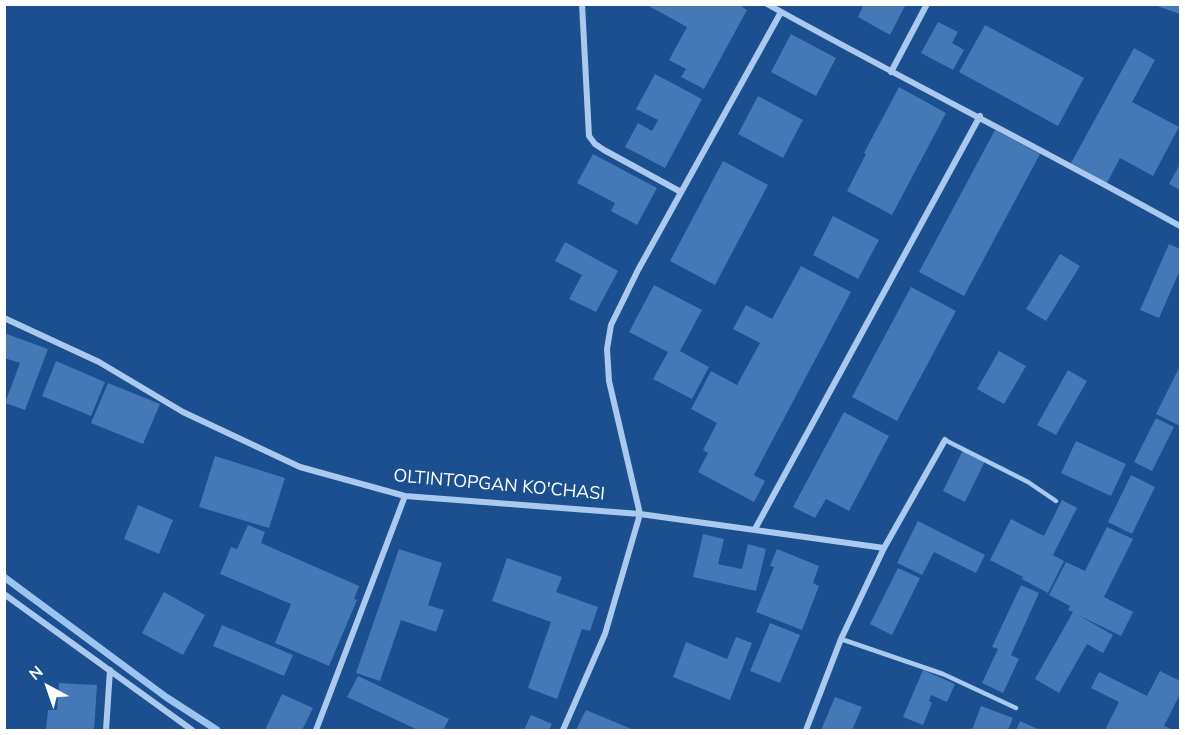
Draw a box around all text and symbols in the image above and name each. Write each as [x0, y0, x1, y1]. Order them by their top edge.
street label: OLTINTOPGAN KO'CHASI [392, 466, 606, 506]
north arrow [18, 657, 78, 717]
text: N [25, 661, 48, 685]

